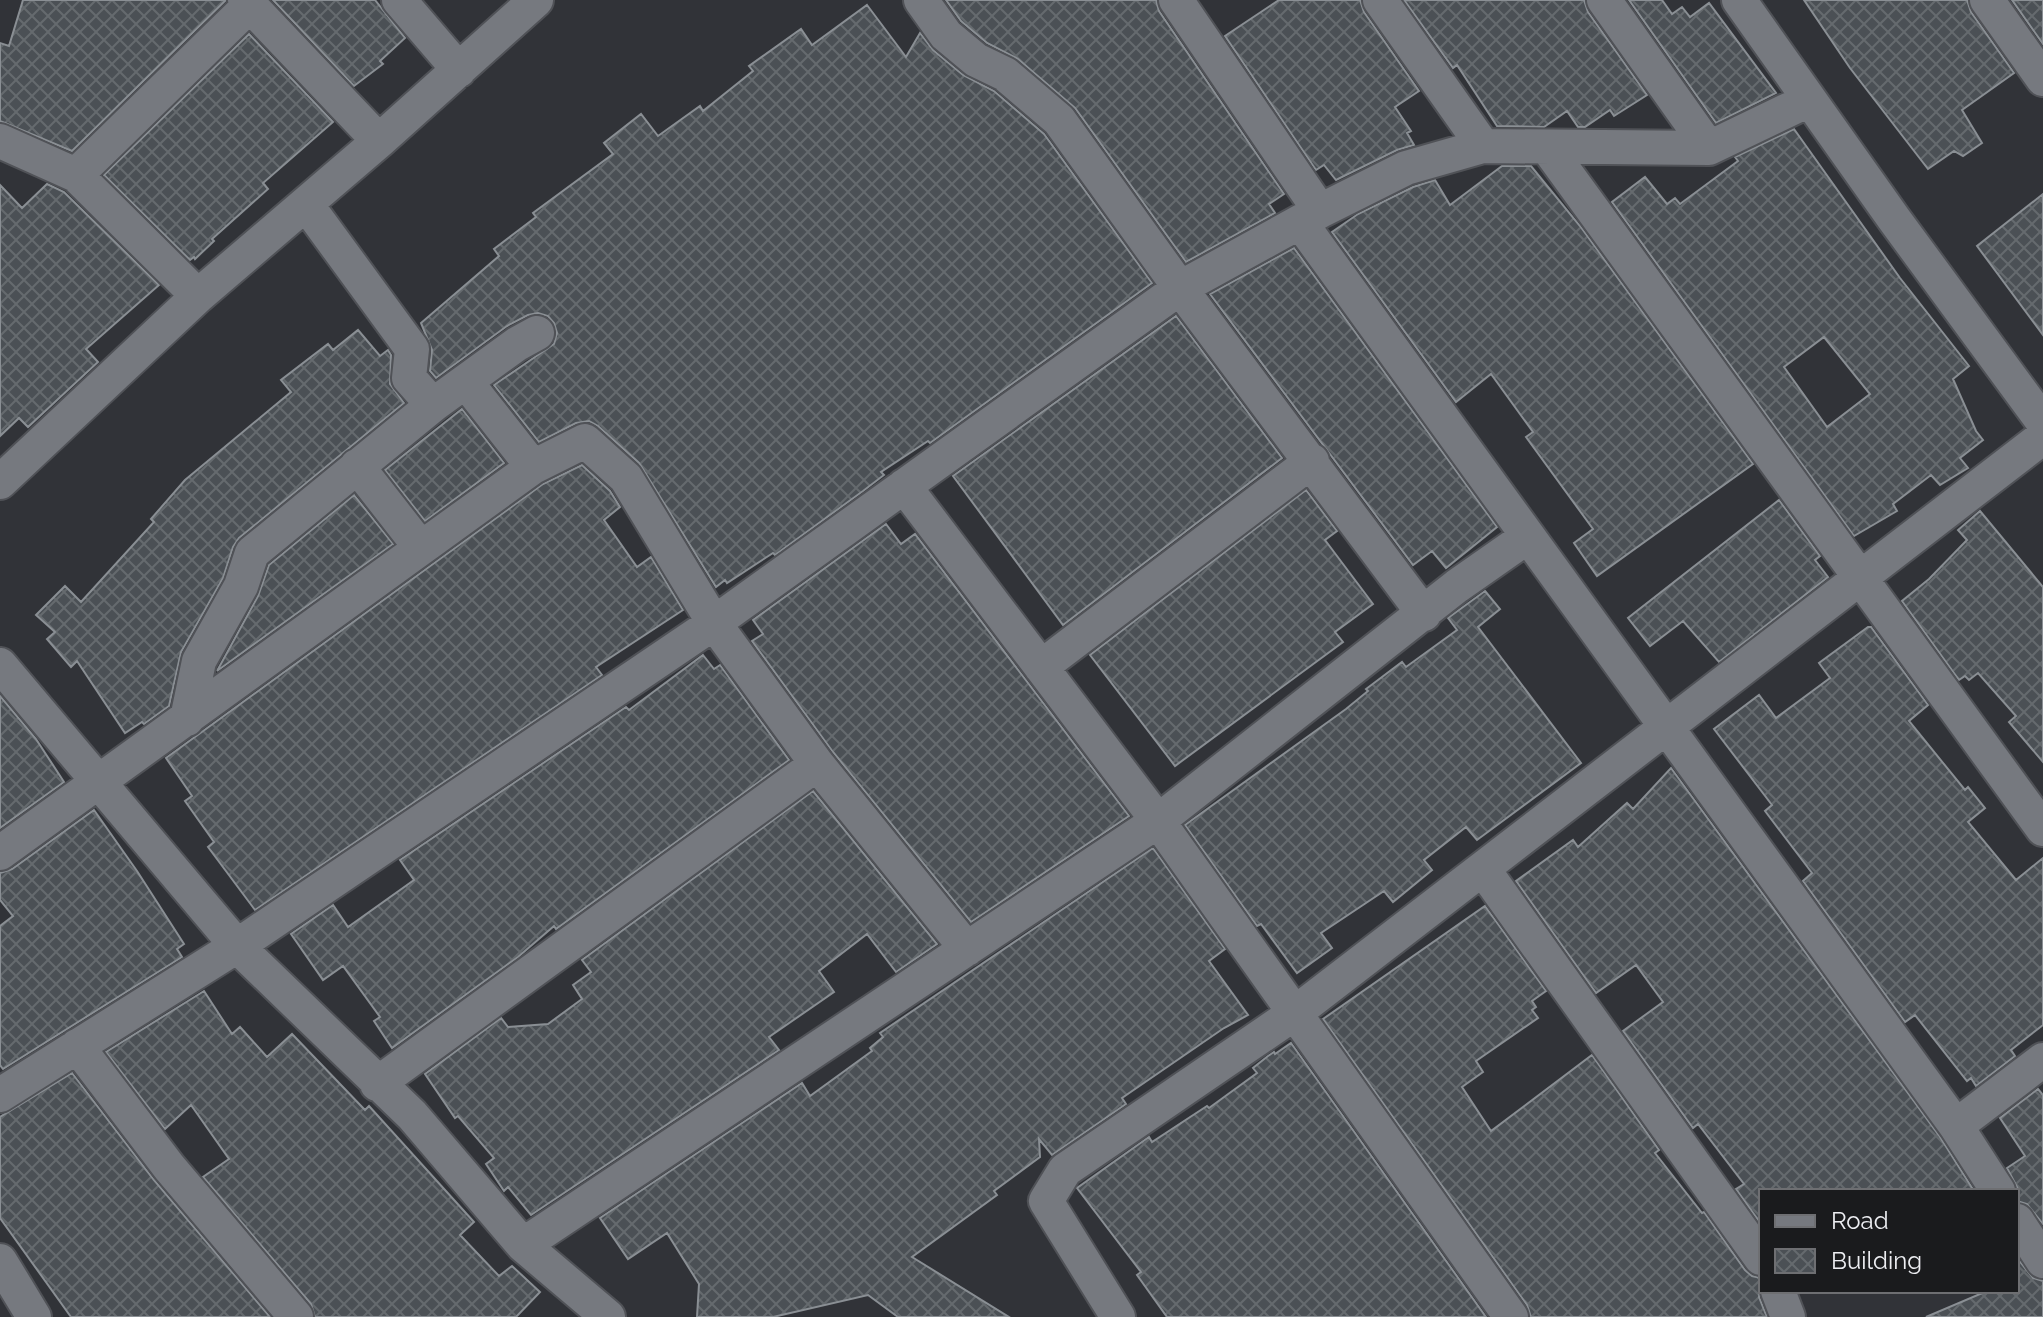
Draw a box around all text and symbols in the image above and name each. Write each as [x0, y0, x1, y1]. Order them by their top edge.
legend [1759, 1189, 2019, 1293]
text: Road [1831, 1206, 1889, 1235]
text: Building [1831, 1246, 1922, 1275]

